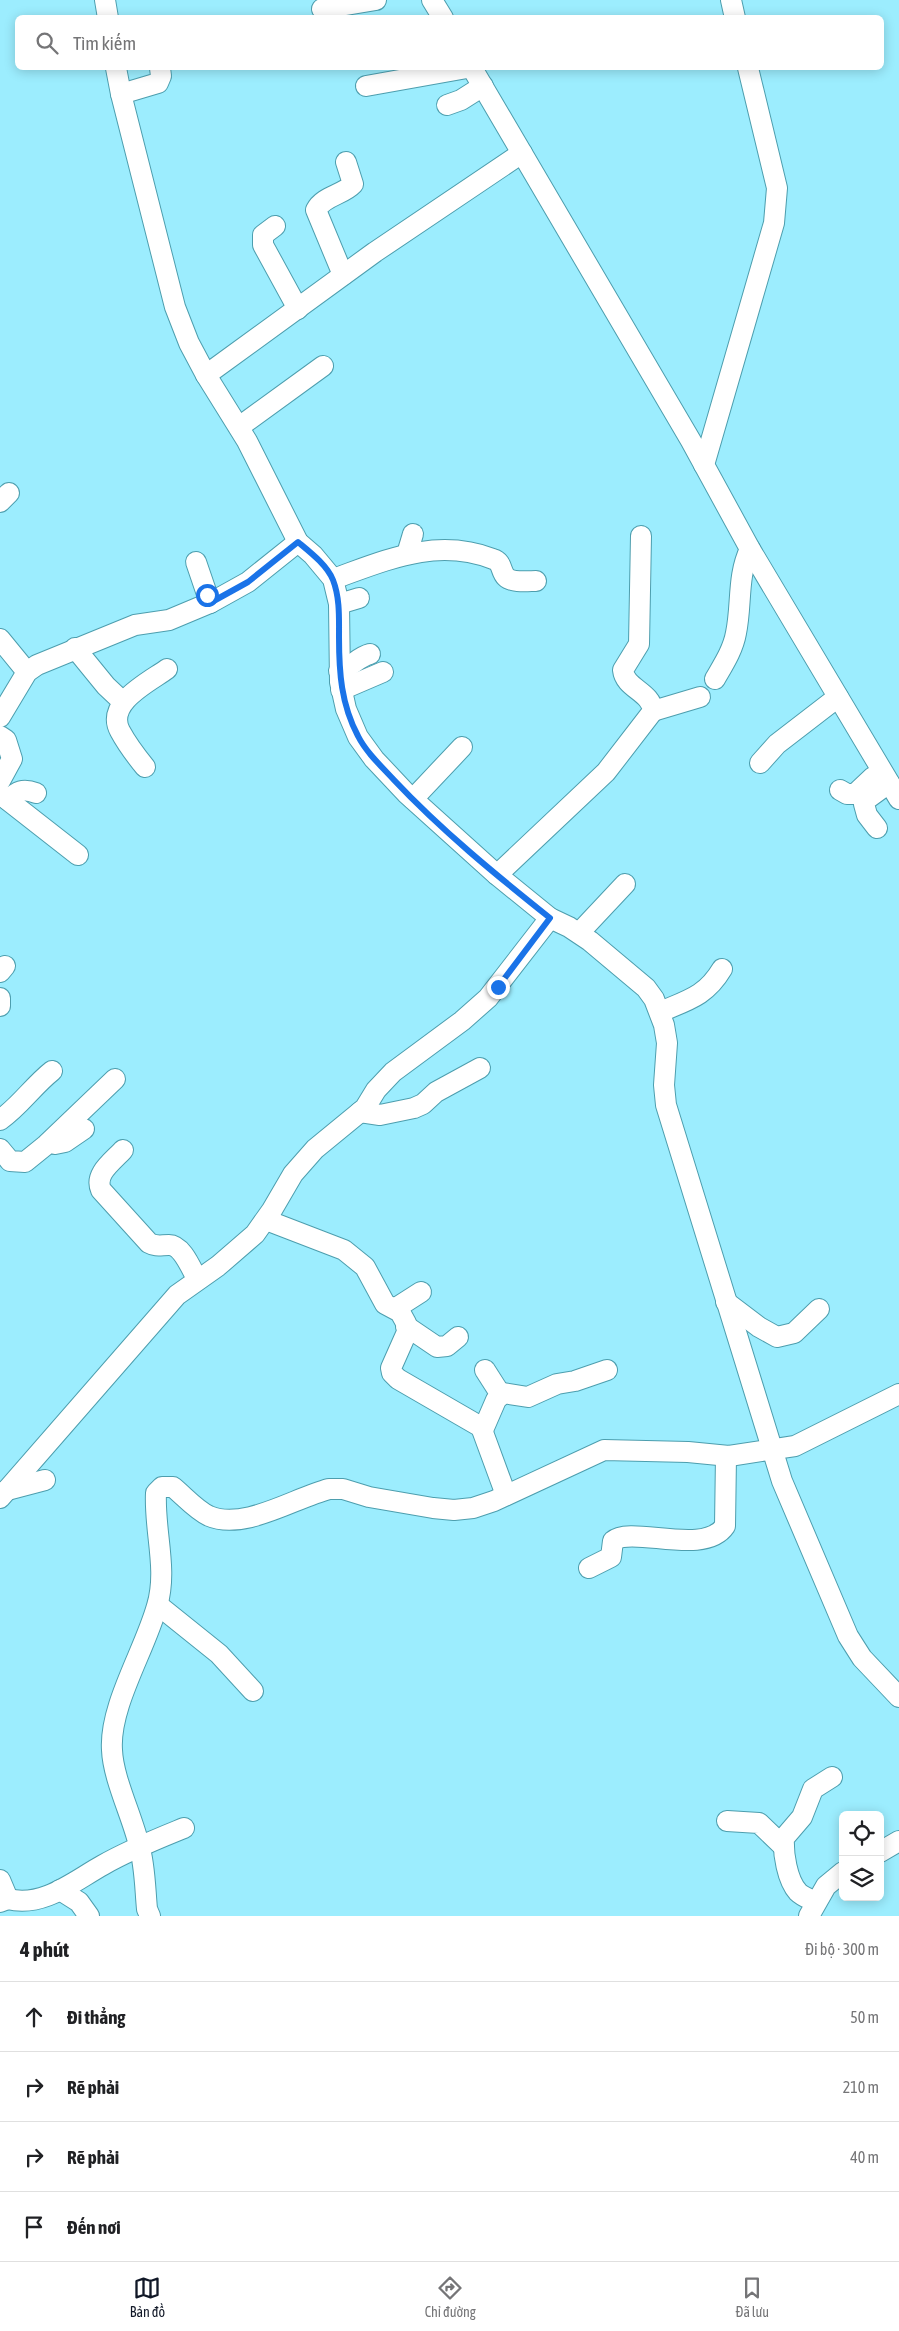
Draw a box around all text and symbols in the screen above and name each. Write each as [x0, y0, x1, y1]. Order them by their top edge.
search box [15, 15, 884, 70]
icon: search [33, 29, 61, 57]
text: Tìm kiếm [73, 32, 136, 54]
route start [196, 584, 219, 607]
route end [487, 976, 510, 999]
map controls [839, 1811, 884, 1901]
button: locate [839, 1811, 884, 1856]
button: layers [839, 1856, 884, 1901]
text: 4 phút [20, 1937, 69, 1961]
text: Đi bộ · 300 m [805, 1940, 879, 1958]
icon: ahead [20, 2003, 48, 2031]
text: Đi thẳng [67, 2006, 126, 2028]
text: 50 m [850, 2008, 879, 2026]
icon: right [20, 2073, 48, 2101]
text: Rẽ phải [67, 2076, 119, 2098]
text: 210 m [843, 2078, 879, 2096]
icon: right [20, 2143, 48, 2171]
text: Rẽ phải [67, 2146, 119, 2168]
text: 40 m [850, 2148, 879, 2166]
icon: arrive [20, 2213, 48, 2241]
text: Đến nơi [67, 2216, 121, 2238]
tab: Bản đồ [130, 2274, 165, 2320]
tab: Chỉ đường [425, 2274, 476, 2320]
tab: Đã lưu [736, 2274, 769, 2320]

